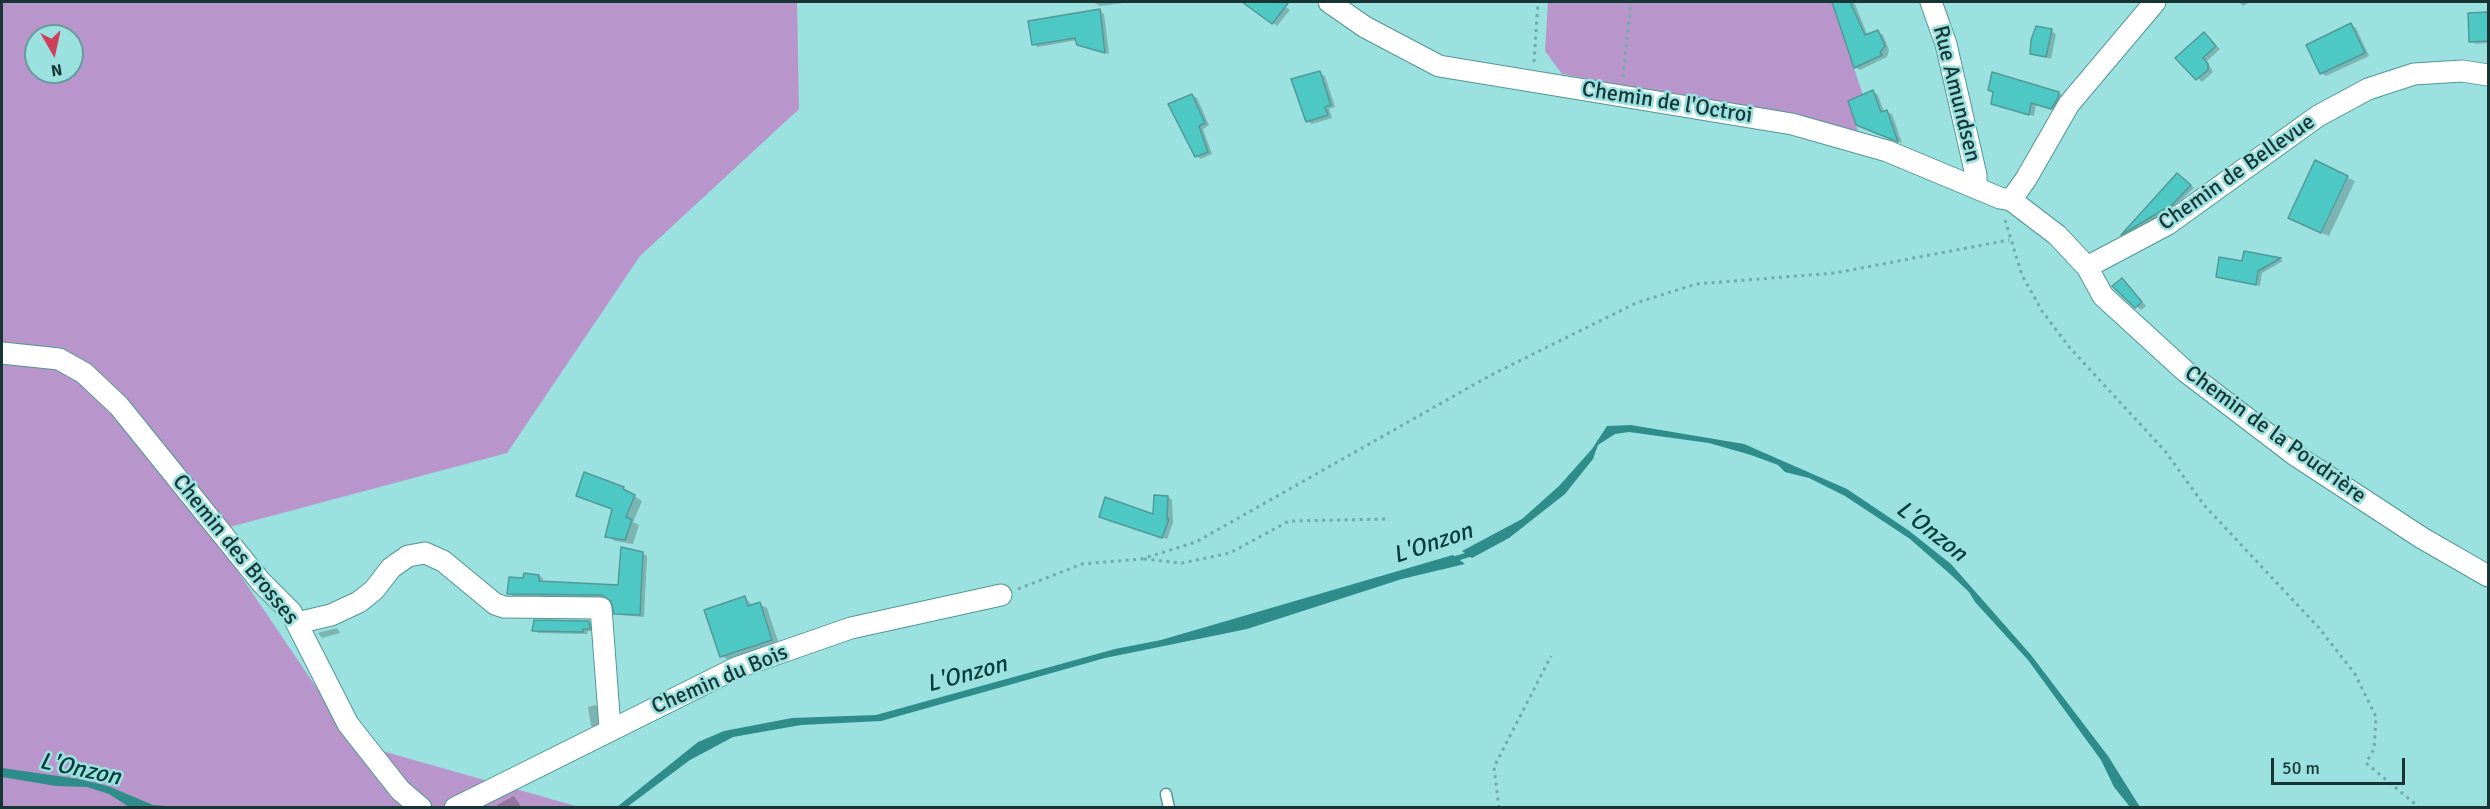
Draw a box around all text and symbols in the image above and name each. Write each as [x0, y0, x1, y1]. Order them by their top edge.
street label: Rue Amundsen [1926, 23, 1986, 165]
north arrow [24, 24, 84, 84]
text: N [49, 59, 64, 81]
street label: Chemin de l'Octroi [1580, 77, 1754, 129]
street label: Chemin de Bellevue [2154, 109, 2320, 237]
street label: Chemin de la Poudrière [2179, 360, 2371, 510]
street label: Chemin des Brosses [166, 470, 304, 630]
water label: L'Onzon [1890, 495, 1972, 569]
water label: L'Onzon [1390, 517, 1476, 571]
street label: Chemin du Bois [648, 639, 792, 721]
water label: L'Onzon [924, 650, 1010, 700]
scale bar [2274, 746, 2408, 784]
water label: L'Onzon [37, 747, 123, 793]
text: 50 m [2282, 757, 2320, 779]

